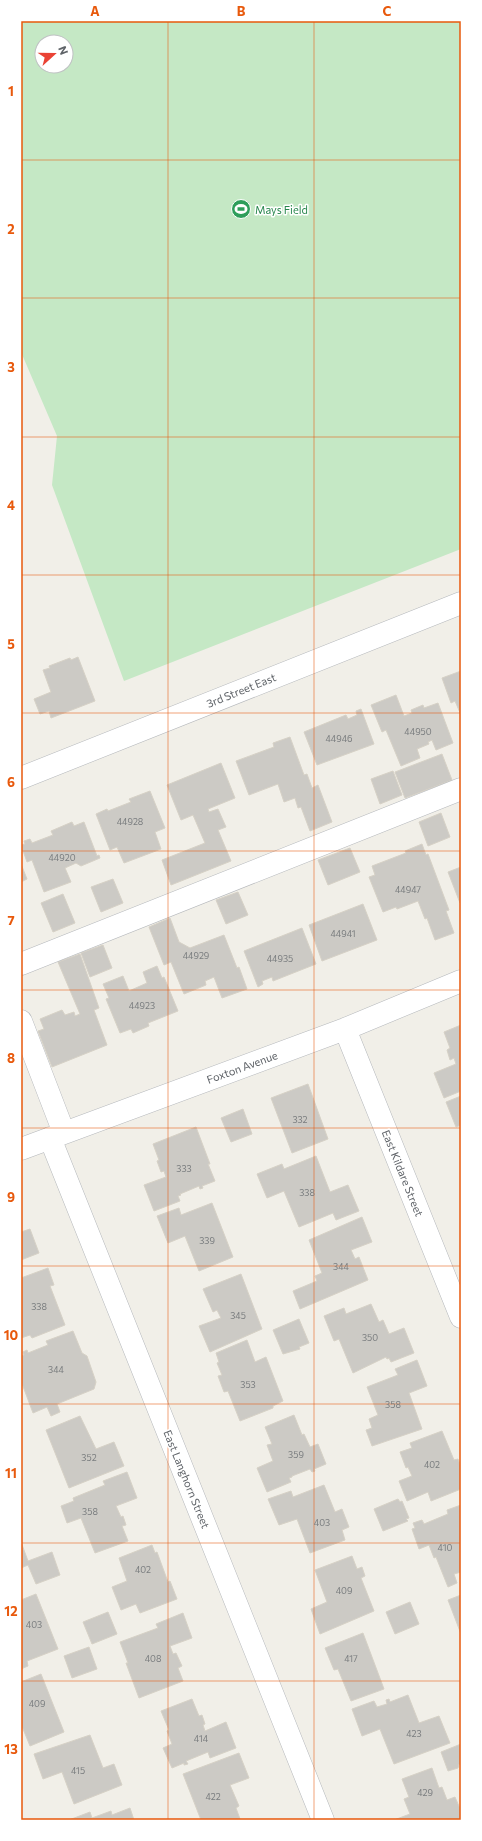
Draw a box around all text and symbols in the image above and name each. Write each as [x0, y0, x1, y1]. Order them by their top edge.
text: A [90, 3, 100, 19]
text: B [237, 3, 246, 19]
text: C [383, 3, 392, 19]
north arrow [34, 34, 74, 74]
text: N [56, 44, 71, 56]
text: 1 [8, 83, 14, 99]
sports icon: Mays Field [230, 198, 252, 220]
place label: Mays Field [255, 203, 308, 216]
text: 2 [7, 221, 15, 237]
text: 3 [7, 359, 15, 375]
text: 4 [7, 497, 15, 513]
text: 5 [7, 636, 15, 652]
street label: 3rd Street East [204, 670, 278, 710]
house number: 44950 [404, 726, 432, 737]
house number: 44946 [325, 733, 353, 744]
text: 6 [7, 774, 15, 790]
house number: 44928 [117, 816, 143, 827]
house number: 44920 [48, 852, 76, 863]
house number: 44947 [395, 884, 421, 895]
text: 7 [7, 912, 15, 928]
house number: 44941 [330, 928, 356, 939]
house number: 44929 [183, 950, 209, 961]
house number: 44935 [267, 953, 293, 964]
house number: 44923 [129, 1000, 155, 1011]
street label: Foxton Avenue [205, 1048, 279, 1086]
text: 8 [7, 1050, 15, 1066]
house number: 332 [292, 1114, 308, 1125]
street label: East Kildare Street [380, 1128, 426, 1219]
house number: 333 [176, 1163, 192, 1174]
house number: 338 [299, 1187, 315, 1198]
text: 9 [7, 1189, 15, 1205]
house number: 339 [199, 1235, 215, 1246]
house number: 344 [333, 1261, 350, 1272]
house number: 338 [31, 1301, 47, 1312]
house number: 345 [230, 1310, 246, 1321]
text: 10 [4, 1327, 19, 1343]
house number: 350 [362, 1332, 378, 1343]
house number: 344 [48, 1364, 65, 1375]
house number: 353 [240, 1379, 256, 1390]
house number: 358 [385, 1399, 401, 1410]
street label: East Langhorn Street [161, 1428, 213, 1531]
house number: 359 [288, 1449, 304, 1460]
house number: 352 [81, 1452, 97, 1463]
house number: 402 [424, 1459, 440, 1470]
text: 11 [5, 1465, 17, 1481]
house number: 358 [82, 1506, 98, 1517]
house number: 403 [314, 1517, 330, 1528]
house number: 410 [438, 1542, 453, 1553]
house number: 402 [135, 1564, 151, 1575]
house number: 409 [336, 1585, 352, 1596]
text: 12 [4, 1603, 18, 1619]
house number: 403 [26, 1619, 42, 1630]
house number: 408 [145, 1653, 161, 1664]
house number: 417 [344, 1653, 358, 1664]
house number: 409 [29, 1698, 45, 1709]
house number: 423 [406, 1728, 422, 1739]
house number: 414 [194, 1733, 209, 1744]
text: 13 [4, 1741, 18, 1757]
house number: 415 [71, 1765, 85, 1776]
house number: 429 [417, 1787, 433, 1798]
house number: 422 [205, 1791, 221, 1802]

